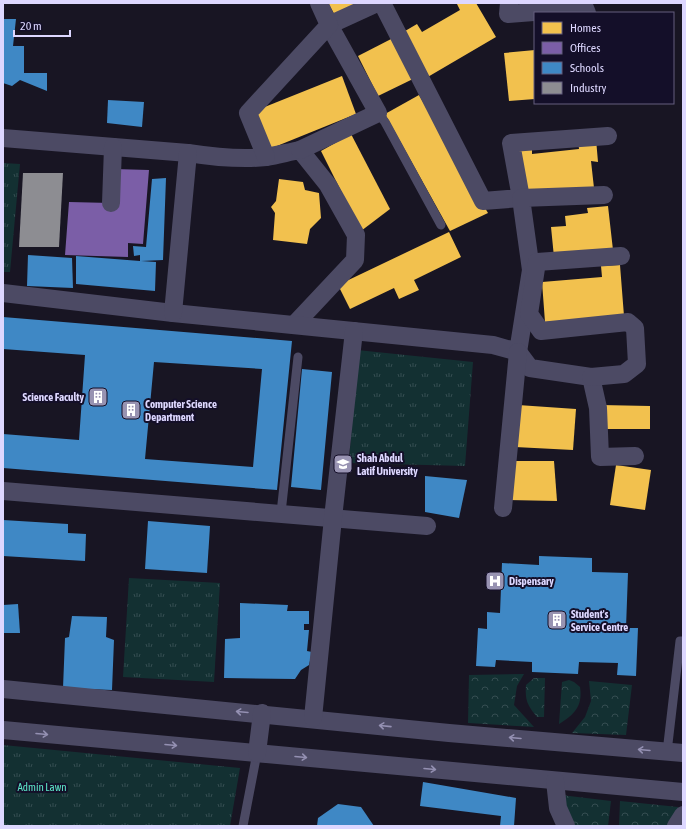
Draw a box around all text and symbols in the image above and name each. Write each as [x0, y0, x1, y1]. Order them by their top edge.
scale bar [14, 12, 70, 38]
legend [534, 12, 674, 104]
text: 20 m [20, 19, 42, 33]
text: Homes [570, 21, 601, 35]
text: Offices [570, 41, 600, 55]
text: Schools [570, 61, 604, 75]
text: Industry [570, 81, 607, 95]
building icon: Science Faculty [87, 386, 109, 408]
place label: Science Faculty [23, 391, 84, 403]
place label: Computer Science Department [145, 398, 217, 423]
building icon: Computer Science Department [120, 399, 142, 421]
place label: Shah Abdul Latif University [357, 452, 418, 477]
school or university icon: Shah Abdul Latif University [332, 453, 354, 475]
hospital icon: Dispensary [484, 570, 506, 592]
place label: Dispensary [509, 575, 554, 587]
place label: Student's Service Centre [571, 608, 628, 633]
building icon: Student's Service Centre [546, 609, 568, 631]
one-way arrow [236, 708, 249, 715]
one-way arrow [379, 722, 392, 730]
one-way arrow [35, 730, 48, 737]
one-way arrow [509, 735, 522, 742]
one-way arrow [164, 742, 177, 749]
one-way arrow [638, 746, 651, 754]
one-way arrow [294, 754, 307, 761]
one-way arrow [423, 765, 436, 773]
park label: Admin Lawn [17, 781, 67, 793]

